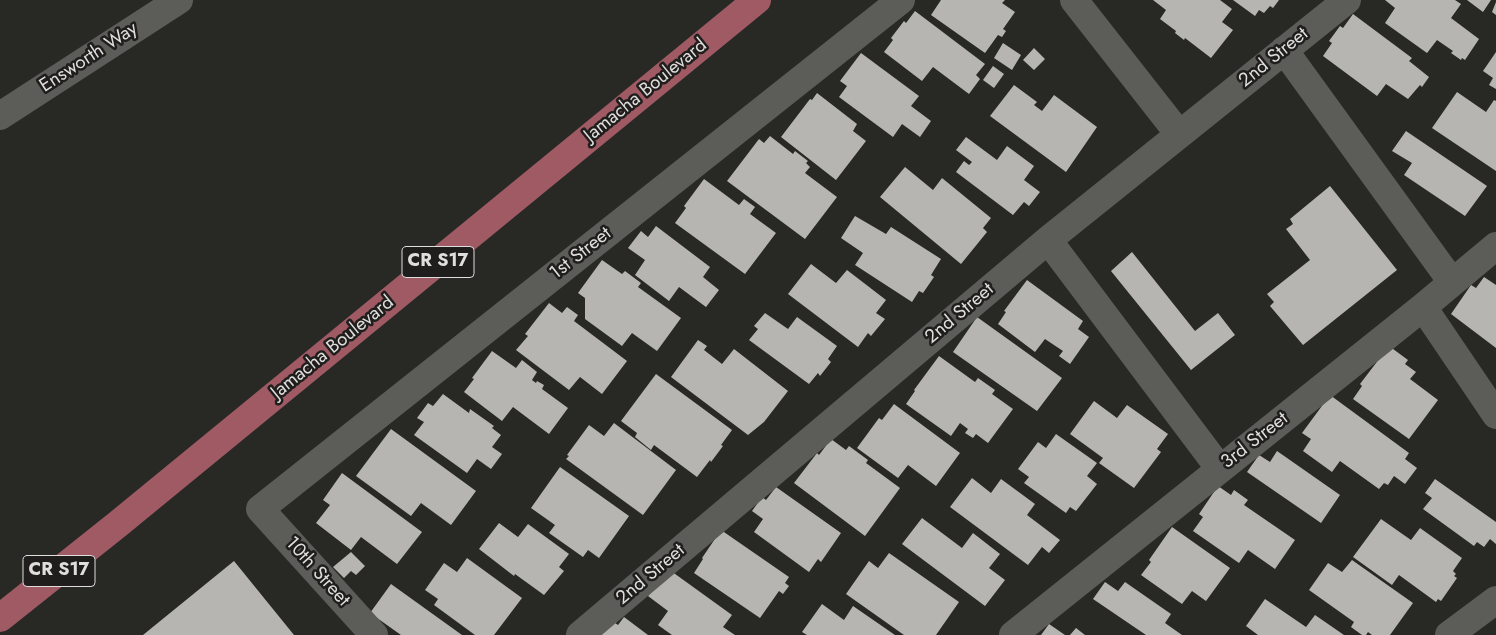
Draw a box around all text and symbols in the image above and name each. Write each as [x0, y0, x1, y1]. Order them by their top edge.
street label: Ensworth Way [36, 18, 142, 98]
street label: 2nd Street [1235, 23, 1313, 93]
street label: Jamacha Boulevard [580, 35, 712, 147]
street label: 1st Street [546, 223, 616, 285]
road number: CR S17 [402, 246, 474, 278]
street label: 2nd Street [921, 279, 999, 349]
street label: Jamacha Boulevard [267, 292, 399, 404]
street label: 3rd Street [1217, 408, 1293, 474]
street label: 10th Street [280, 533, 354, 611]
street label: 2nd Street [612, 540, 690, 610]
road number: CR S17 [23, 556, 95, 586]

